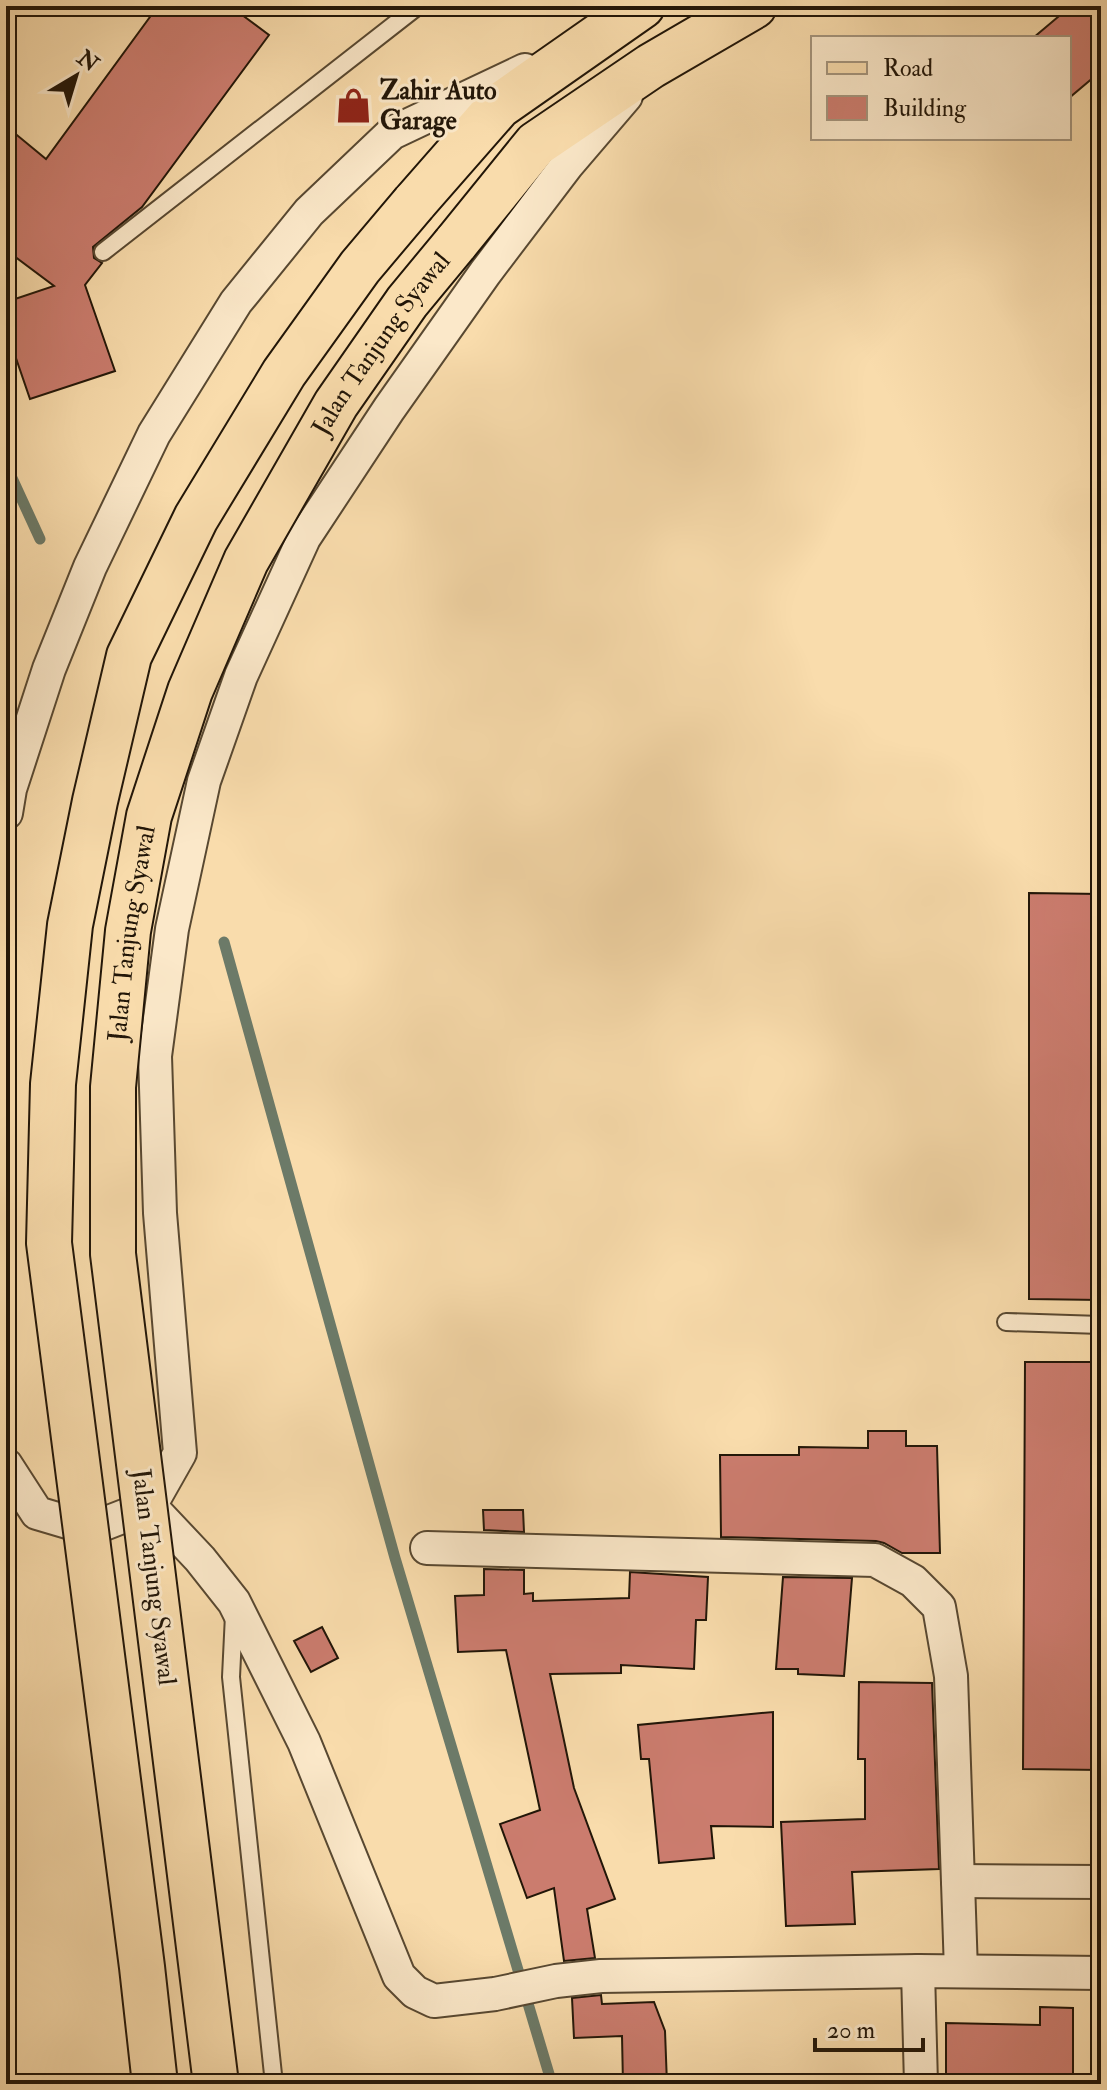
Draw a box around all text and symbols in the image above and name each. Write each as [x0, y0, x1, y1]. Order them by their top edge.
north arrow [36, 36, 116, 116]
legend [811, 36, 1071, 140]
text: N [71, 43, 104, 78]
text: Road [883, 53, 933, 84]
place label: Zahir Auto Garage [380, 75, 497, 138]
shop icon: Zahir Auto Garage [335, 87, 373, 125]
text: Building [883, 93, 967, 124]
street label: Jalan Tanjung Syawal [305, 246, 458, 442]
street label: Jalan Tanjung Syawal [101, 823, 163, 1044]
street label: Jalan Tanjung Syawal [125, 1466, 183, 1687]
scale bar [815, 2002, 923, 2052]
text: 20 m [827, 2015, 876, 2046]

